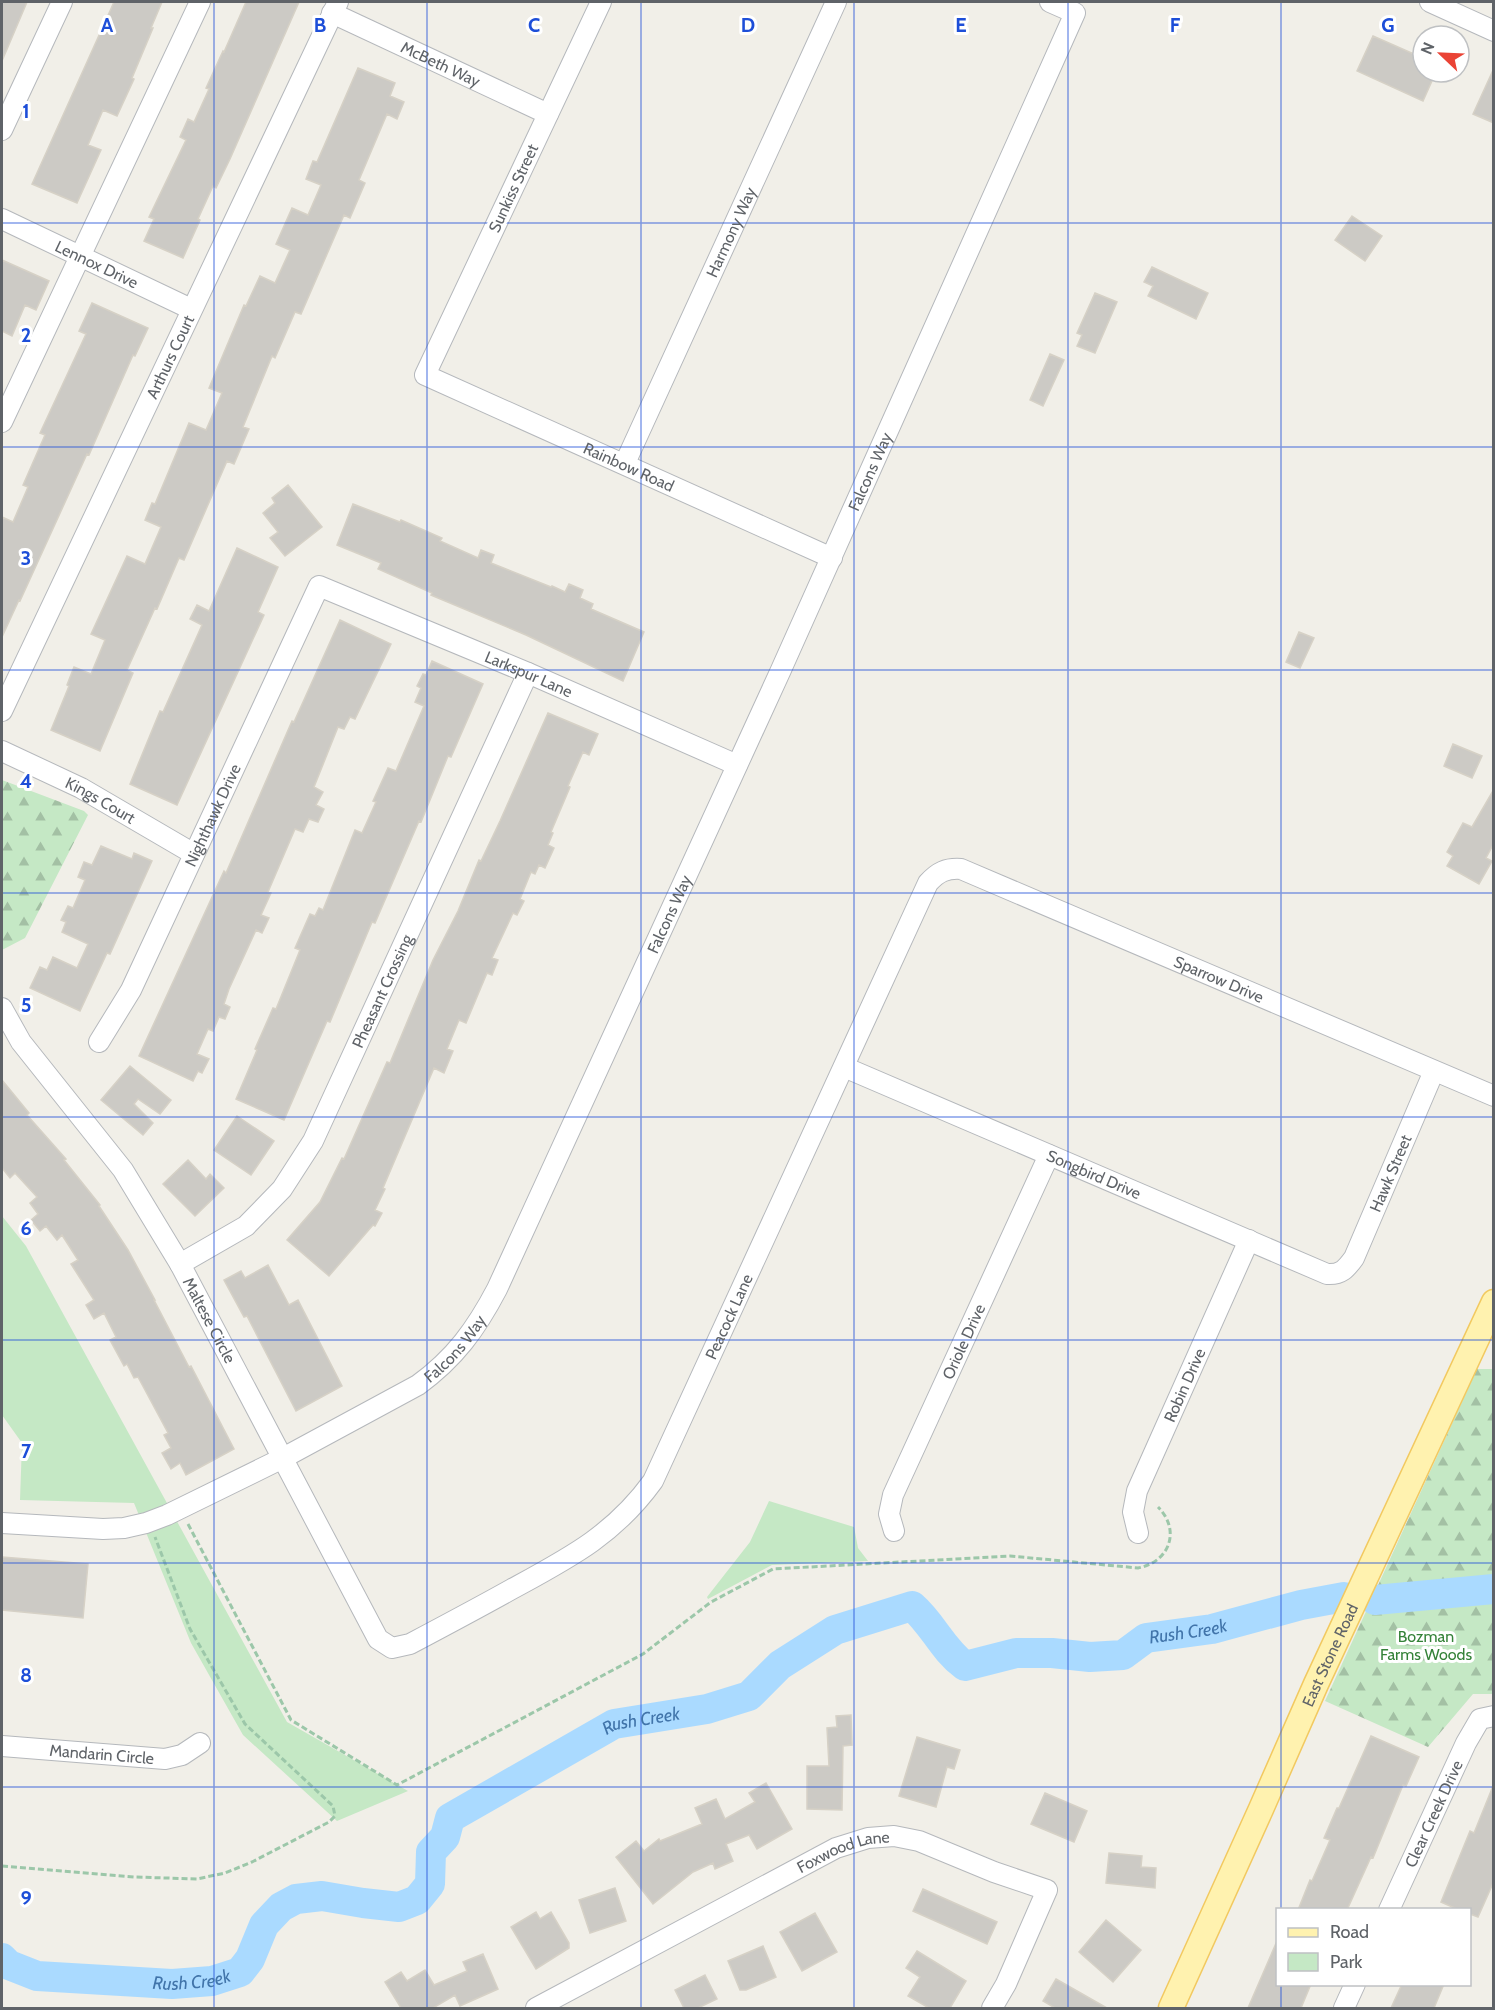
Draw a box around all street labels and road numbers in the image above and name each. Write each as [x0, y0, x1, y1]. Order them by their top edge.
street label: McBeth Way [398, 38, 483, 91]
street label: Sunkiss Street [485, 141, 542, 235]
street label: Harmony Way [702, 184, 760, 280]
street label: Lennox Drive [52, 237, 141, 292]
street label: Arthurs Court [142, 312, 198, 402]
street label: Falcons Way [844, 429, 896, 514]
street label: Rainbow Road [580, 439, 677, 496]
street label: Larkspur Lane [482, 647, 575, 701]
street label: Nighthawk Drive [181, 761, 245, 870]
street label: Kings Court [62, 773, 139, 828]
street label: Falcons Way [643, 872, 696, 956]
street label: Pheasant Crossing [348, 930, 417, 1051]
street label: Sparrow Drive [1171, 952, 1267, 1007]
street label: Hawk Street [1366, 1131, 1416, 1215]
street label: Songbird Drive [1044, 1146, 1144, 1203]
street label: Peacock Lane [701, 1271, 757, 1362]
street label: Maltese Circle [179, 1274, 240, 1366]
street label: Oriole Drive [938, 1301, 989, 1382]
street label: Falcons Way [420, 1312, 490, 1387]
street label: Robin Drive [1160, 1345, 1210, 1425]
street label: East Stone Road [1298, 1601, 1362, 1709]
street label: Mandarin Circle [49, 1741, 155, 1768]
street label: Clear Creek Drive [1401, 1757, 1467, 1871]
street label: Foxwood Lane [794, 1827, 890, 1877]

